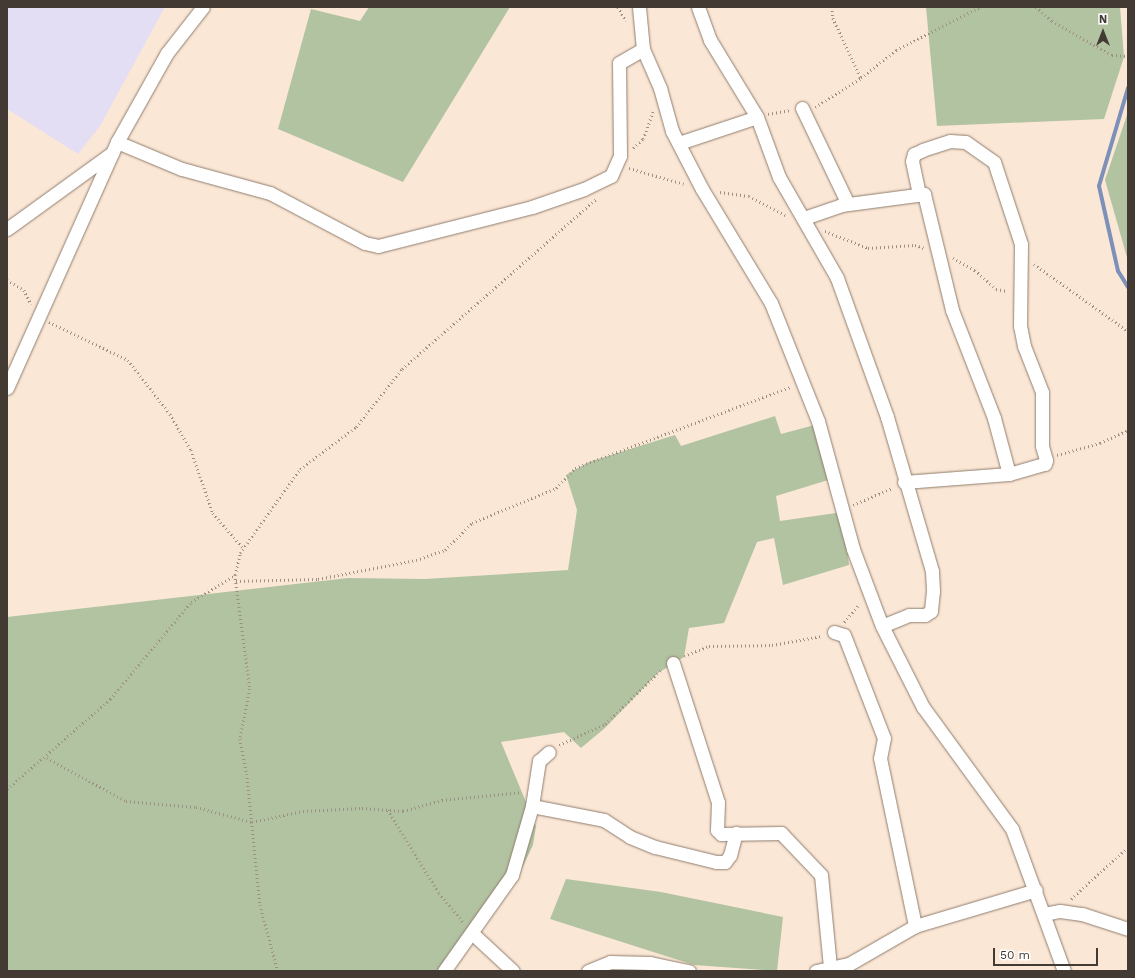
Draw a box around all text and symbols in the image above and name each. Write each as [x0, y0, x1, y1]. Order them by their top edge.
north arrow [1083, 12, 1123, 52]
text: N [1099, 13, 1107, 26]
scale bar [995, 940, 1100, 966]
text: 50 m [1000, 948, 1030, 962]

